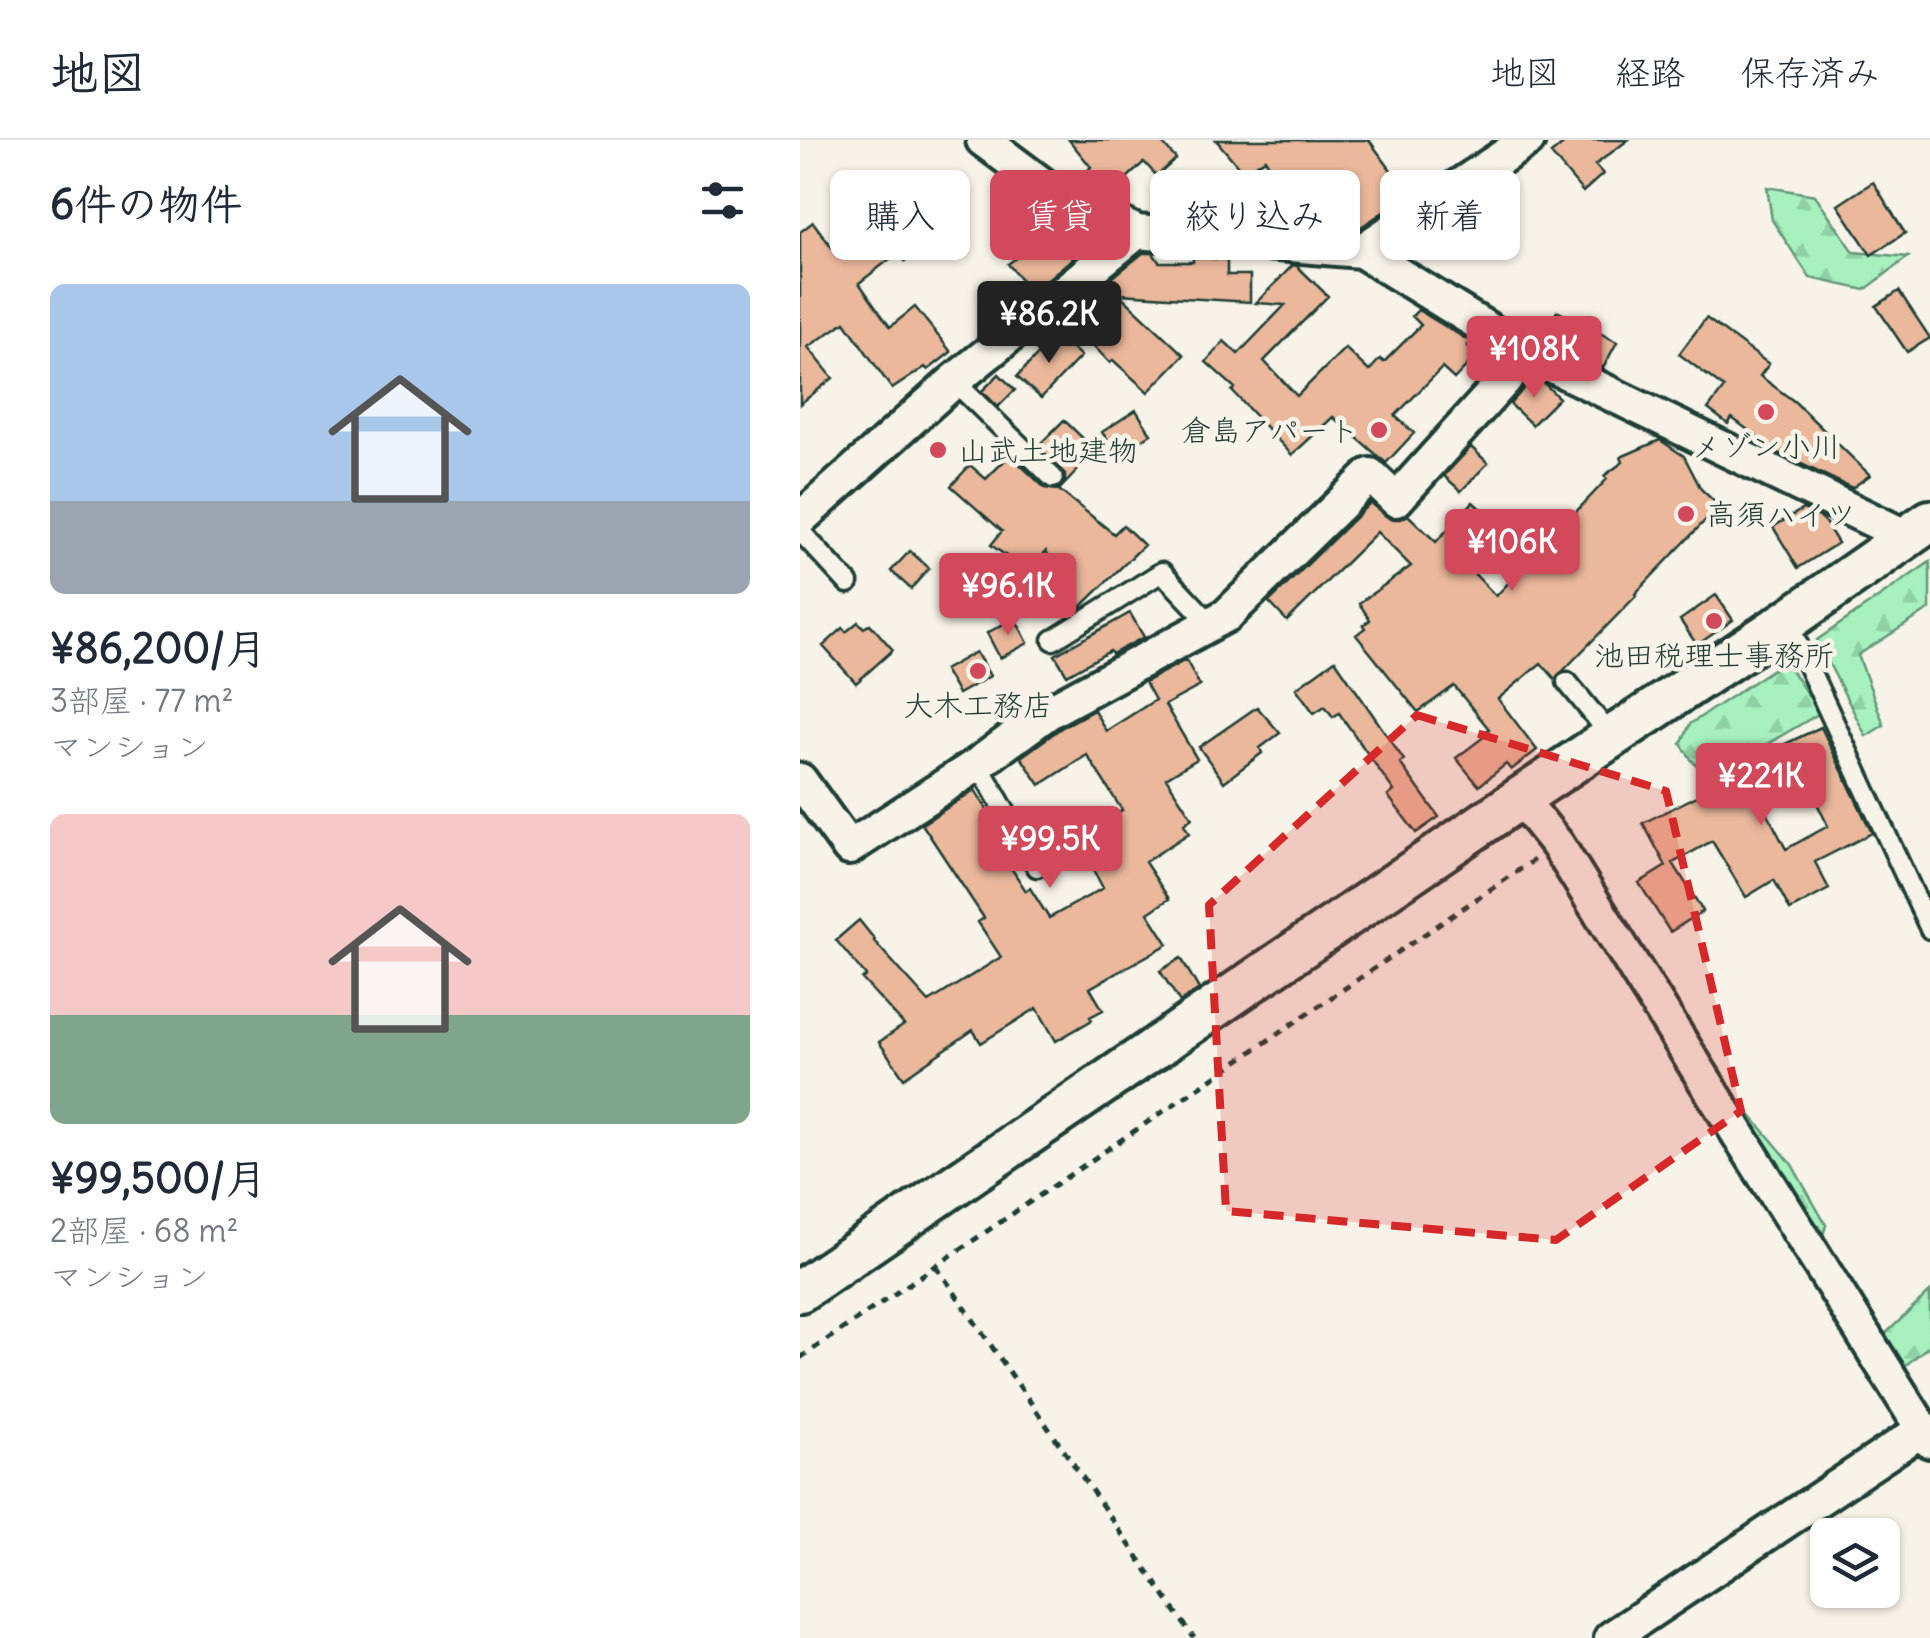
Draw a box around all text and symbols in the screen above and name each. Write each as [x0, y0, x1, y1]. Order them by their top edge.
text: 地図 [50, 43, 146, 103]
text: 地図 [1490, 50, 1560, 94]
text: 経路 [1615, 50, 1685, 94]
text: 保存済み [1740, 50, 1880, 94]
chip: 購入 [830, 170, 970, 260]
chip: 賃貸 [990, 170, 1130, 260]
chip: 絞り込み [1150, 170, 1360, 260]
chip: 新着 [1380, 170, 1520, 260]
icon: filters [695, 173, 750, 228]
text: 6件の物件 [50, 178, 242, 230]
pin: ¥86.2K [968, 281, 1130, 366]
text: ¥86.2K [999, 293, 1099, 334]
pin: ¥108K [1464, 316, 1604, 401]
text: ¥108K [1489, 328, 1579, 369]
icon: home [310, 349, 490, 529]
marker: メゾン小川 [1755, 401, 1777, 423]
place label: 倉島アパート [1181, 411, 1359, 449]
marker: 倉島アパート [1368, 419, 1390, 441]
place label: メゾン小川 [1691, 427, 1841, 465]
place label: 山武土地建物 [958, 431, 1138, 469]
marker: 山武土地建物 [927, 439, 949, 461]
place label: 高須ハイツ [1706, 495, 1856, 533]
marker: 高須ハイツ [1675, 503, 1697, 525]
pin: ¥106K [1442, 509, 1582, 594]
text: ¥106K [1467, 521, 1557, 562]
pin: ¥96.1K [927, 553, 1089, 638]
text: ¥96.1K [961, 565, 1055, 606]
marker: 池田税理士事務所 [1703, 610, 1725, 632]
text: ¥86,200/月 [50, 622, 267, 674]
place label: 池田税理士事務所 [1594, 636, 1834, 674]
marker: 大木工務店 [967, 660, 989, 682]
text: 3部屋 · 77 m² [50, 680, 234, 721]
place label: 大木工務店 [903, 686, 1053, 724]
text: マンション [50, 726, 209, 767]
pin: ¥221K [1691, 743, 1831, 828]
text: ¥221K [1718, 755, 1804, 796]
pin: ¥99.5K [969, 806, 1131, 891]
text: ¥99.5K [1000, 818, 1100, 859]
icon: home [310, 879, 490, 1059]
text: ¥99,500/月 [50, 1152, 267, 1204]
text: 2部屋 · 68 m² [50, 1210, 238, 1251]
text: マンション [50, 1256, 209, 1297]
map controls [1810, 1518, 1900, 1608]
button: layers [1810, 1518, 1900, 1608]

